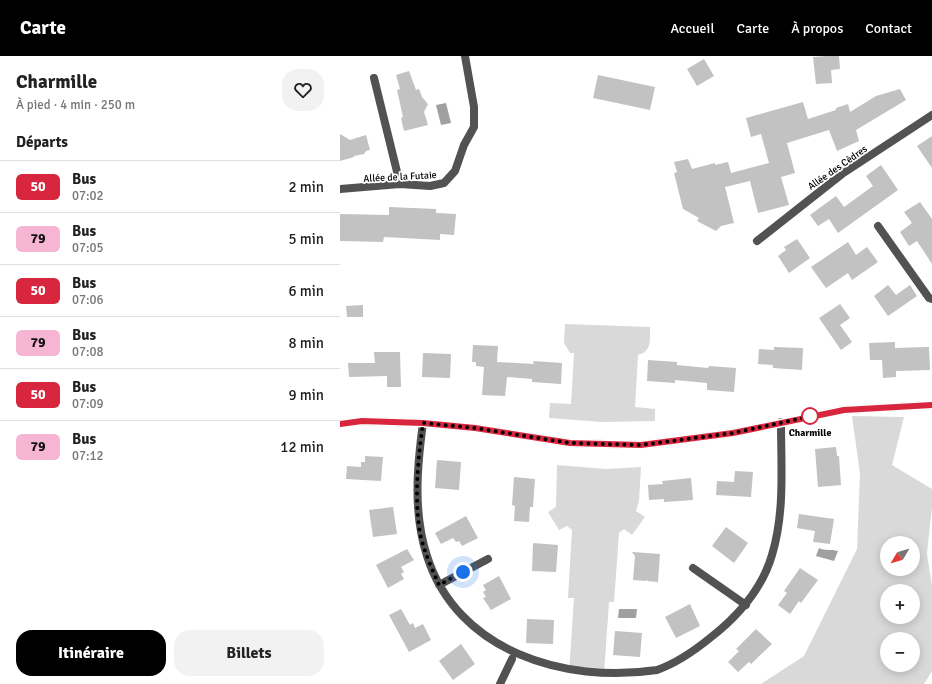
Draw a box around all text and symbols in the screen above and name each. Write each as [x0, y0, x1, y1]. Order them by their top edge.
text: Carte [20, 16, 66, 40]
text: Accueil [670, 20, 715, 37]
text: Carte [737, 20, 769, 37]
text: À propos [791, 20, 843, 37]
text: Contact [865, 20, 912, 37]
button: heart [282, 69, 324, 111]
text: Charmille [16, 70, 97, 94]
text: À pied · 4 min · 250 m [16, 97, 135, 113]
text: Départs [16, 133, 68, 151]
street label: Allée des Cèdres [805, 143, 870, 193]
street label: Allée de la Futaie [363, 169, 437, 185]
text: Bus [72, 170, 96, 188]
text: 50 [30, 178, 46, 195]
text: 2 min [288, 178, 324, 196]
text: 07:02 [72, 188, 104, 204]
text: Bus [72, 222, 96, 240]
text: 79 [30, 230, 46, 247]
text: 5 min [288, 230, 324, 248]
text: 07:05 [72, 240, 104, 256]
text: Bus [72, 274, 96, 292]
text: 50 [30, 282, 46, 299]
text: 6 min [288, 282, 324, 300]
text: 07:06 [72, 292, 104, 308]
text: Bus [72, 326, 96, 344]
text: 79 [30, 334, 46, 351]
text: 8 min [288, 334, 324, 352]
text: 07:08 [72, 344, 104, 360]
text: Bus [72, 378, 96, 396]
text: 50 [30, 386, 46, 403]
text: 9 min [288, 386, 324, 404]
text: 07:09 [72, 396, 104, 412]
marker: Charmille [801, 407, 819, 425]
place label: Charmille [789, 427, 831, 439]
text: Bus [72, 430, 96, 448]
text: 79 [30, 438, 46, 455]
text: 12 min [280, 438, 324, 456]
text: 07:12 [72, 448, 104, 464]
north arrow [880, 536, 920, 576]
map controls [880, 536, 920, 672]
your location [453, 562, 473, 582]
button: + [880, 584, 920, 624]
button: Itinéraire [16, 630, 166, 676]
button: Billets [174, 630, 324, 676]
button: − [880, 632, 920, 672]

